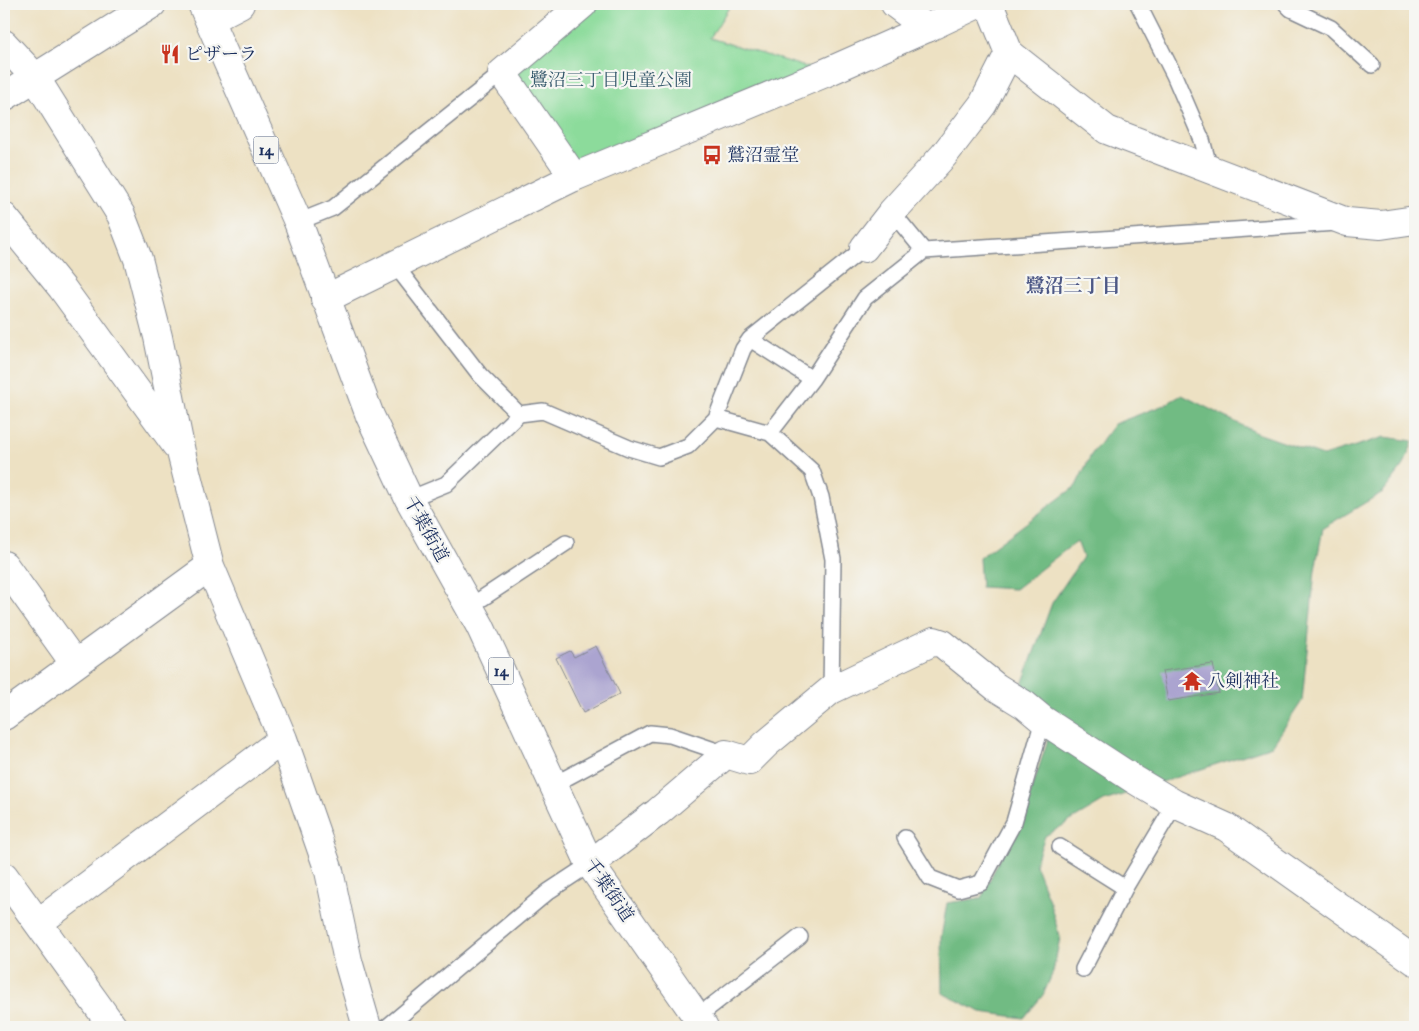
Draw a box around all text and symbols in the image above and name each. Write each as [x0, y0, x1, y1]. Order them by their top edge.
restaurant icon: ピザーラ [159, 43, 181, 65]
place label: ピザーラ [185, 43, 257, 66]
park label: 鷺沼三丁目児童公園 [530, 69, 692, 92]
road number: 14 [254, 136, 278, 164]
bus stop icon: 鷲沼霊堂 [701, 144, 723, 166]
place label: 鷲沼霊堂 [727, 144, 799, 167]
district label: 鷺沼三丁目 [1025, 274, 1121, 298]
street label: 千葉街道 [398, 492, 454, 566]
road number: 14 [488, 658, 514, 684]
temple icon: 八剣神社 [1181, 670, 1203, 692]
place label: 八剣神社 [1207, 670, 1279, 693]
street label: 千葉街道 [579, 854, 639, 926]

